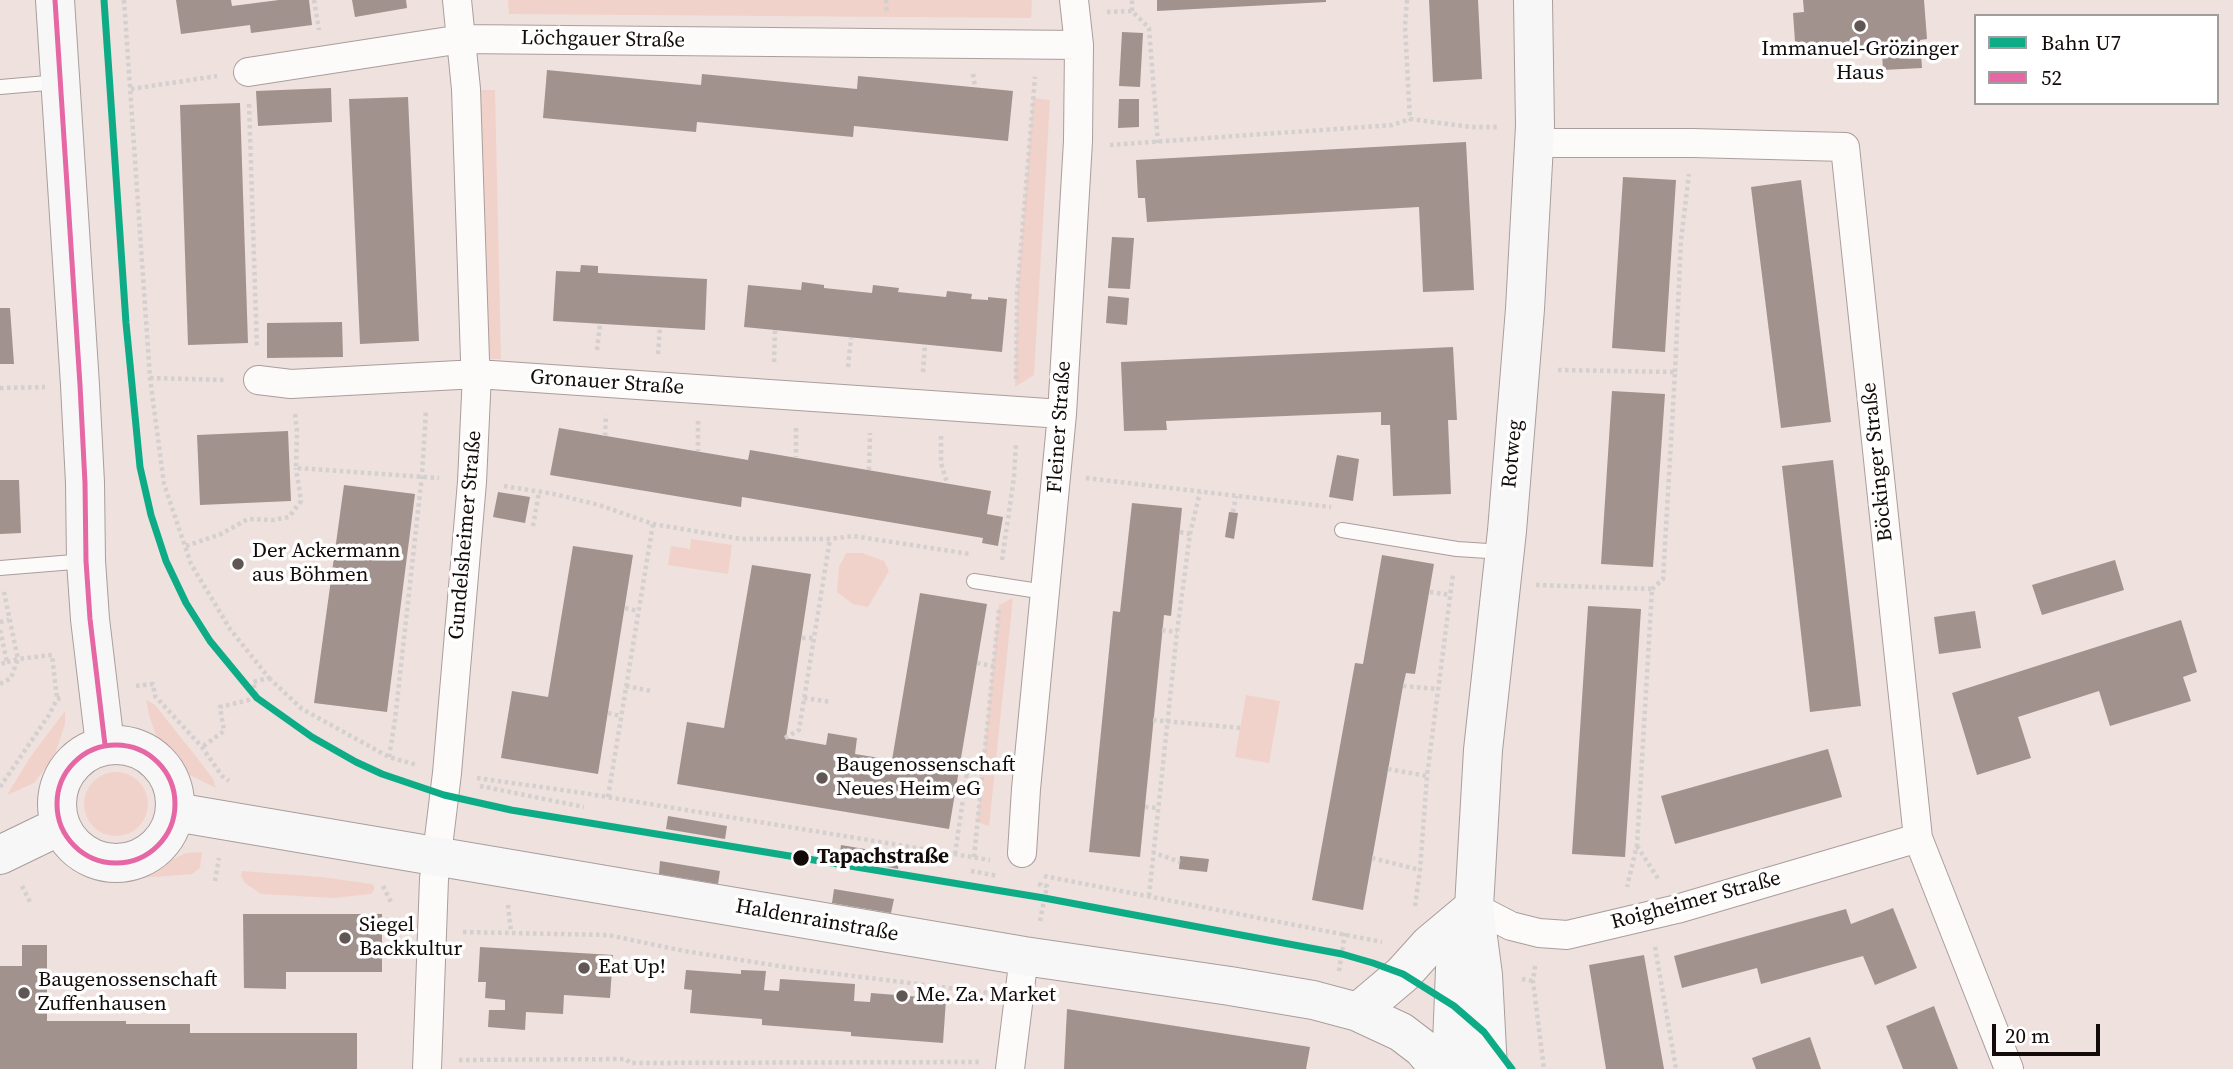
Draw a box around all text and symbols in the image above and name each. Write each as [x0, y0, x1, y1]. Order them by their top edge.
legend [1974, 14, 2219, 105]
marker: Immanuel-Grözinger Haus [1852, 18, 1868, 34]
street label: Löchgauer Straße [521, 26, 685, 54]
text: Bahn U7 [2041, 28, 2121, 57]
place label: Immanuel-Grözinger Haus [1761, 37, 1959, 87]
text: 52 [2041, 63, 2062, 92]
street label: Fleiner Straße [1043, 360, 1077, 494]
street label: Gronauer Straße [529, 365, 685, 401]
street label: Böckinger Straße [1857, 381, 1899, 543]
street label: Rotweg [1497, 419, 1529, 489]
street label: Gundelsheimer Straße [444, 429, 488, 641]
place label: Der Ackermann aus Böhmen [252, 539, 401, 589]
marker: Der Ackermann aus Böhmen [230, 556, 246, 572]
place label: Baugenossenschaft Neues Heim eG [836, 753, 1015, 803]
marker: Baugenossenschaft Neues Heim eG [814, 770, 830, 786]
place label: Tapachstraße [817, 845, 949, 871]
marker: Tapachstraße [791, 848, 811, 868]
street label: Roigheimer Straße [1608, 866, 1784, 936]
street label: Haldenrainstraße [733, 894, 901, 948]
place label: Siegel Backkultur [359, 913, 462, 963]
marker: Siegel Backkultur [337, 930, 353, 946]
place label: Eat Up! [598, 955, 666, 981]
marker: Eat Up! [576, 960, 592, 976]
place label: Baugenossenschaft Zuffenhausen [38, 968, 217, 1018]
place label: Me. Za. Market [916, 983, 1056, 1009]
marker: Baugenossenschaft Zuffenhausen [16, 985, 32, 1001]
marker: Me. Za. Market [894, 988, 910, 1004]
scale bar [1995, 1010, 2104, 1054]
text: 20 m [2005, 1021, 2050, 1050]

